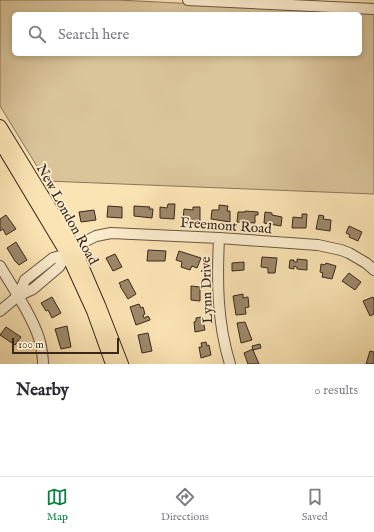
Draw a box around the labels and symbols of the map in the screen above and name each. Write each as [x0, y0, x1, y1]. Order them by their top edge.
street label: New London Road [32, 161, 103, 269]
street label: Freemont Road [179, 214, 273, 238]
street label: Lynn Drive [197, 256, 217, 324]
scale bar [12, 336, 119, 355]

